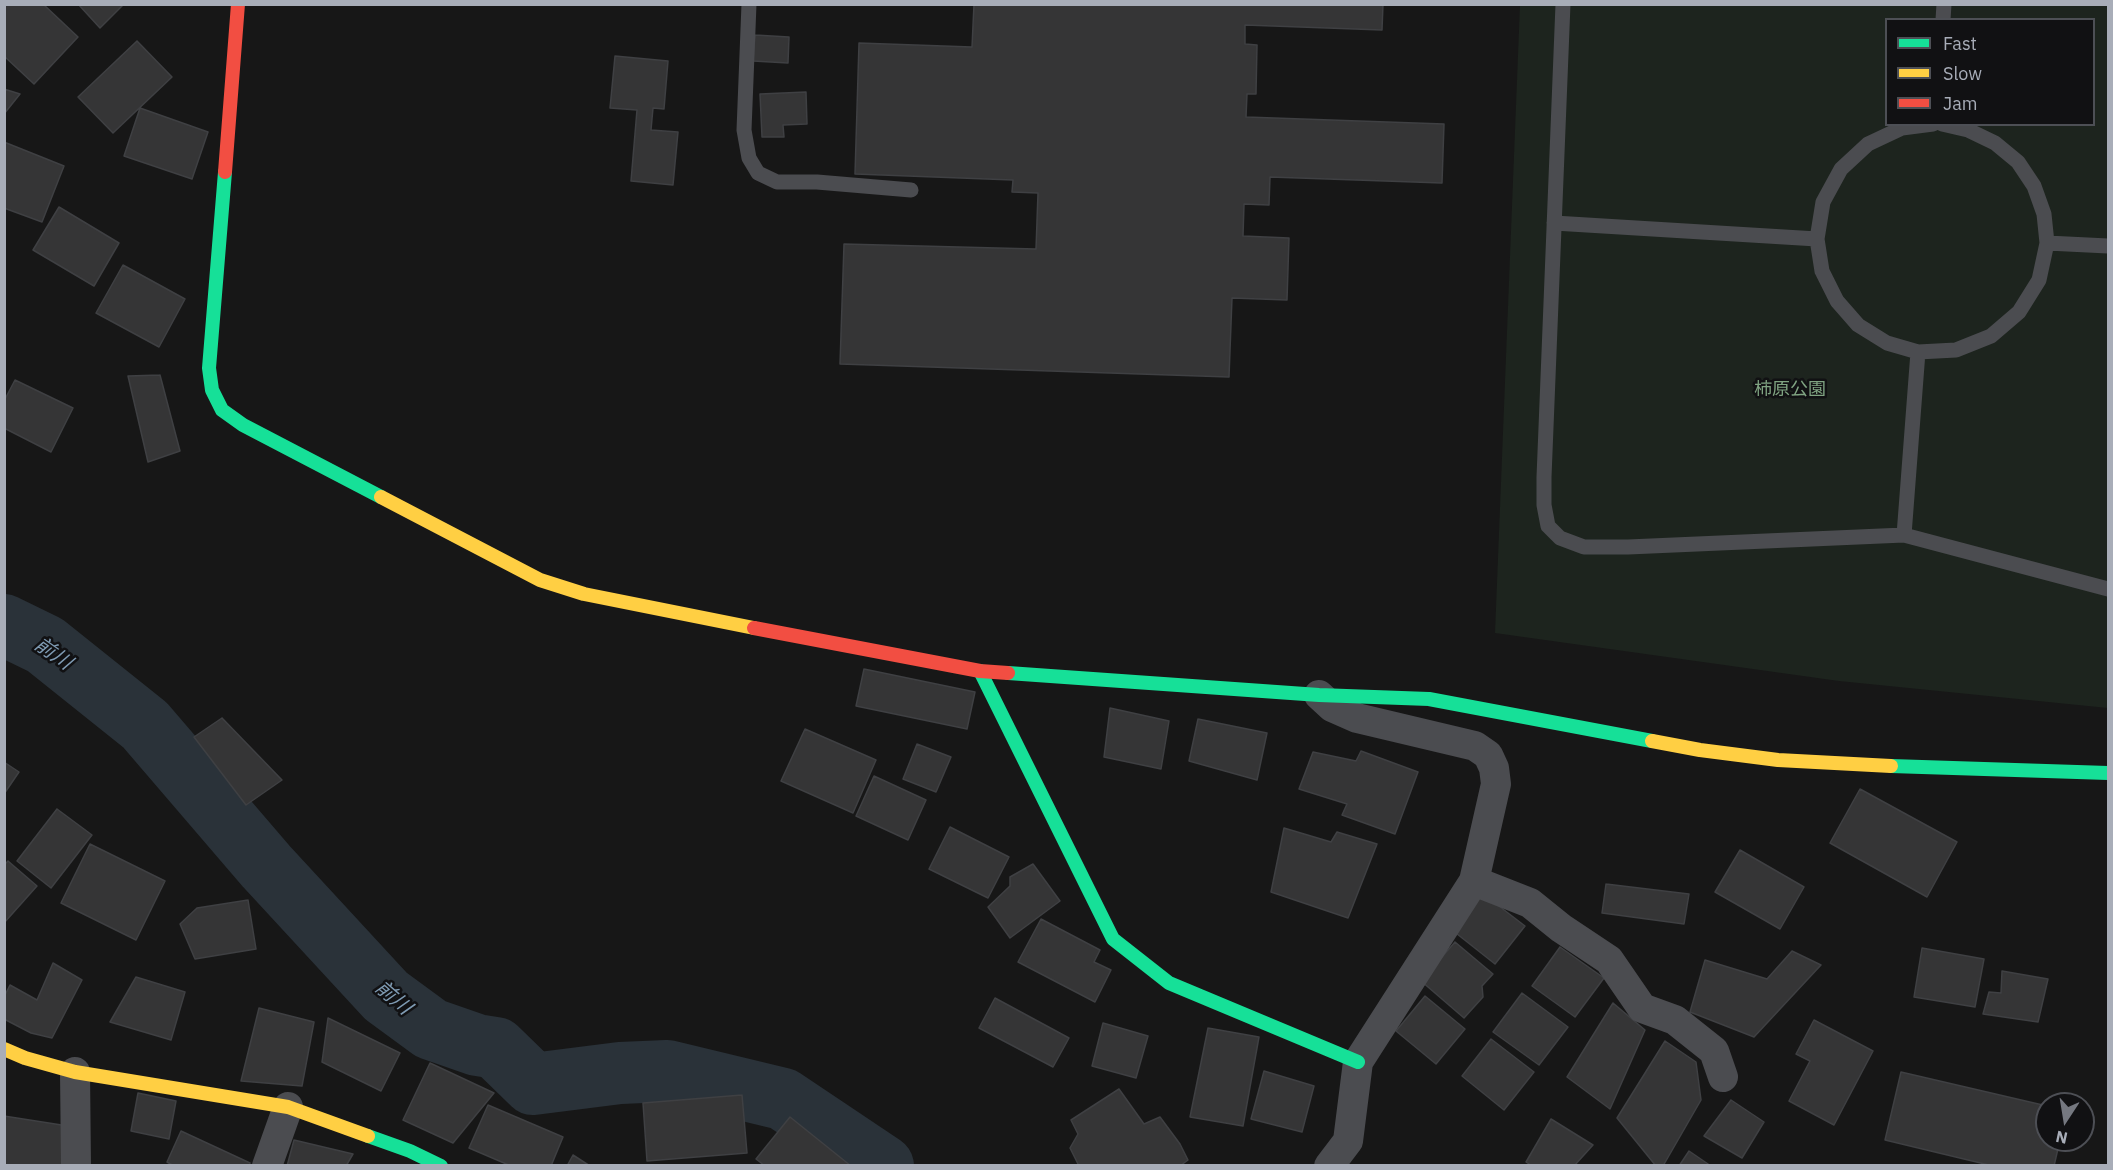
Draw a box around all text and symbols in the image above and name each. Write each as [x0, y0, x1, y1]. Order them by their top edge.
legend [1885, 18, 2095, 126]
text: Fast [1943, 32, 1977, 55]
text: Slow [1943, 62, 1982, 85]
text: Jam [1943, 92, 1978, 115]
park label: 柿原公園 [1754, 379, 1826, 401]
water label: 前川 [30, 633, 76, 675]
water label: 前川 [370, 976, 416, 1020]
north arrow [2035, 1092, 2095, 1152]
text: N [2054, 1127, 2069, 1149]

